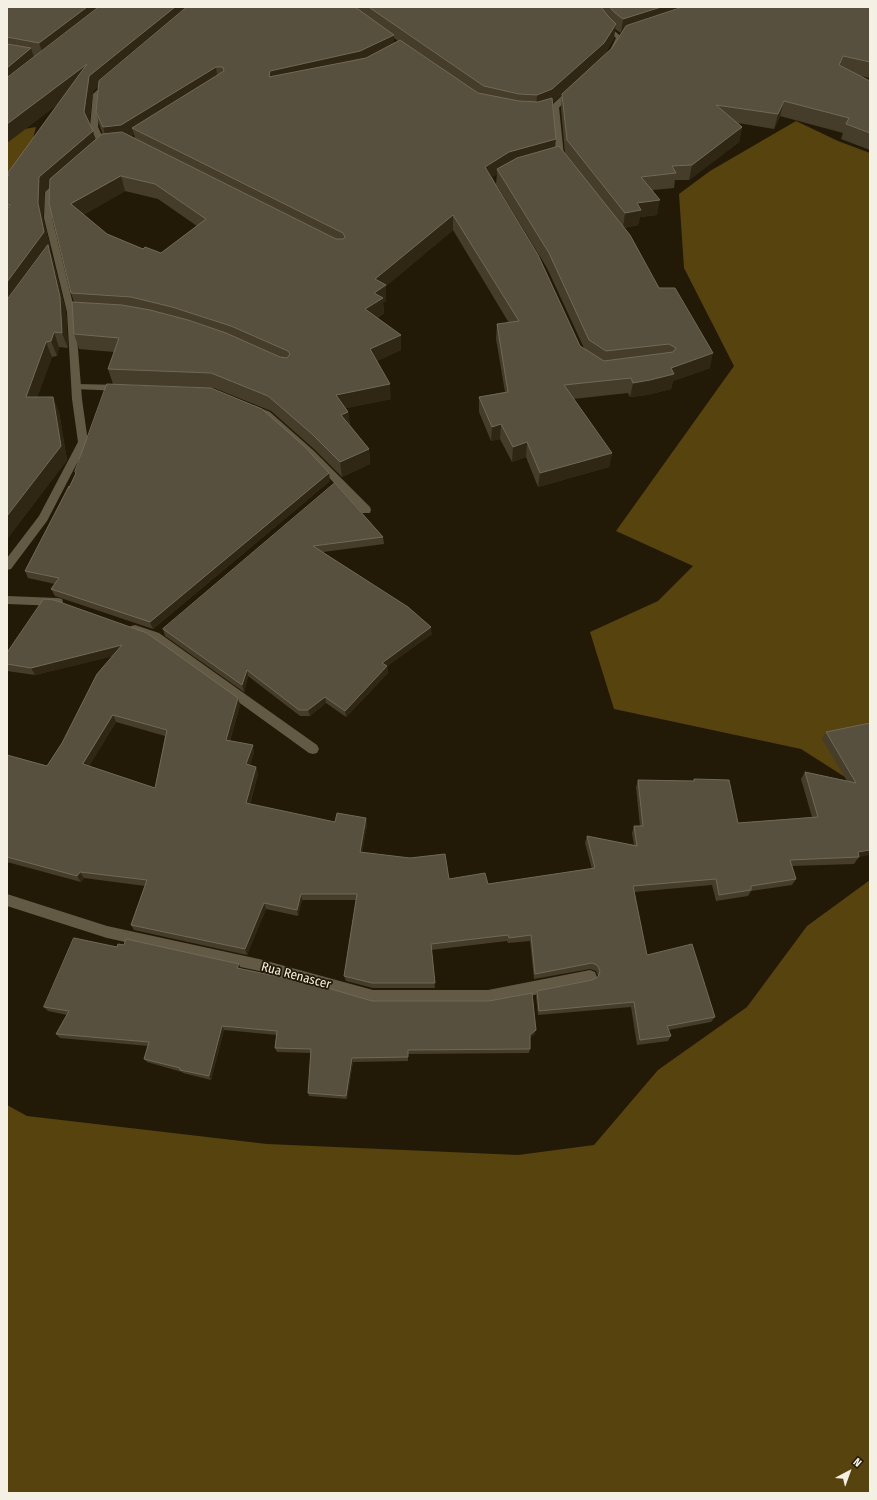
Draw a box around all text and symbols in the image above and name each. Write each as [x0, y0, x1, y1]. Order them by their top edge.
street label: Rua Renascer [259, 959, 333, 993]
north arrow [829, 1452, 869, 1492]
text: N [850, 1455, 864, 1470]

